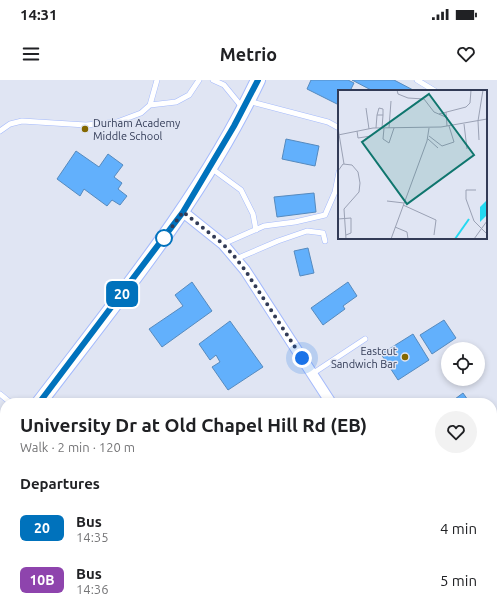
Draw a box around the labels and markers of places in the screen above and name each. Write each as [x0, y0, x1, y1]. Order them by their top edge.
place label: Durham Academy Middle School [93, 117, 181, 142]
marker: Durham Academy Middle School [80, 124, 90, 134]
unlabelled marker [155, 229, 173, 247]
place label: Eastcut Sandwich Bar [331, 345, 398, 370]
marker: Eastcut Sandwich Bar [400, 352, 410, 362]

